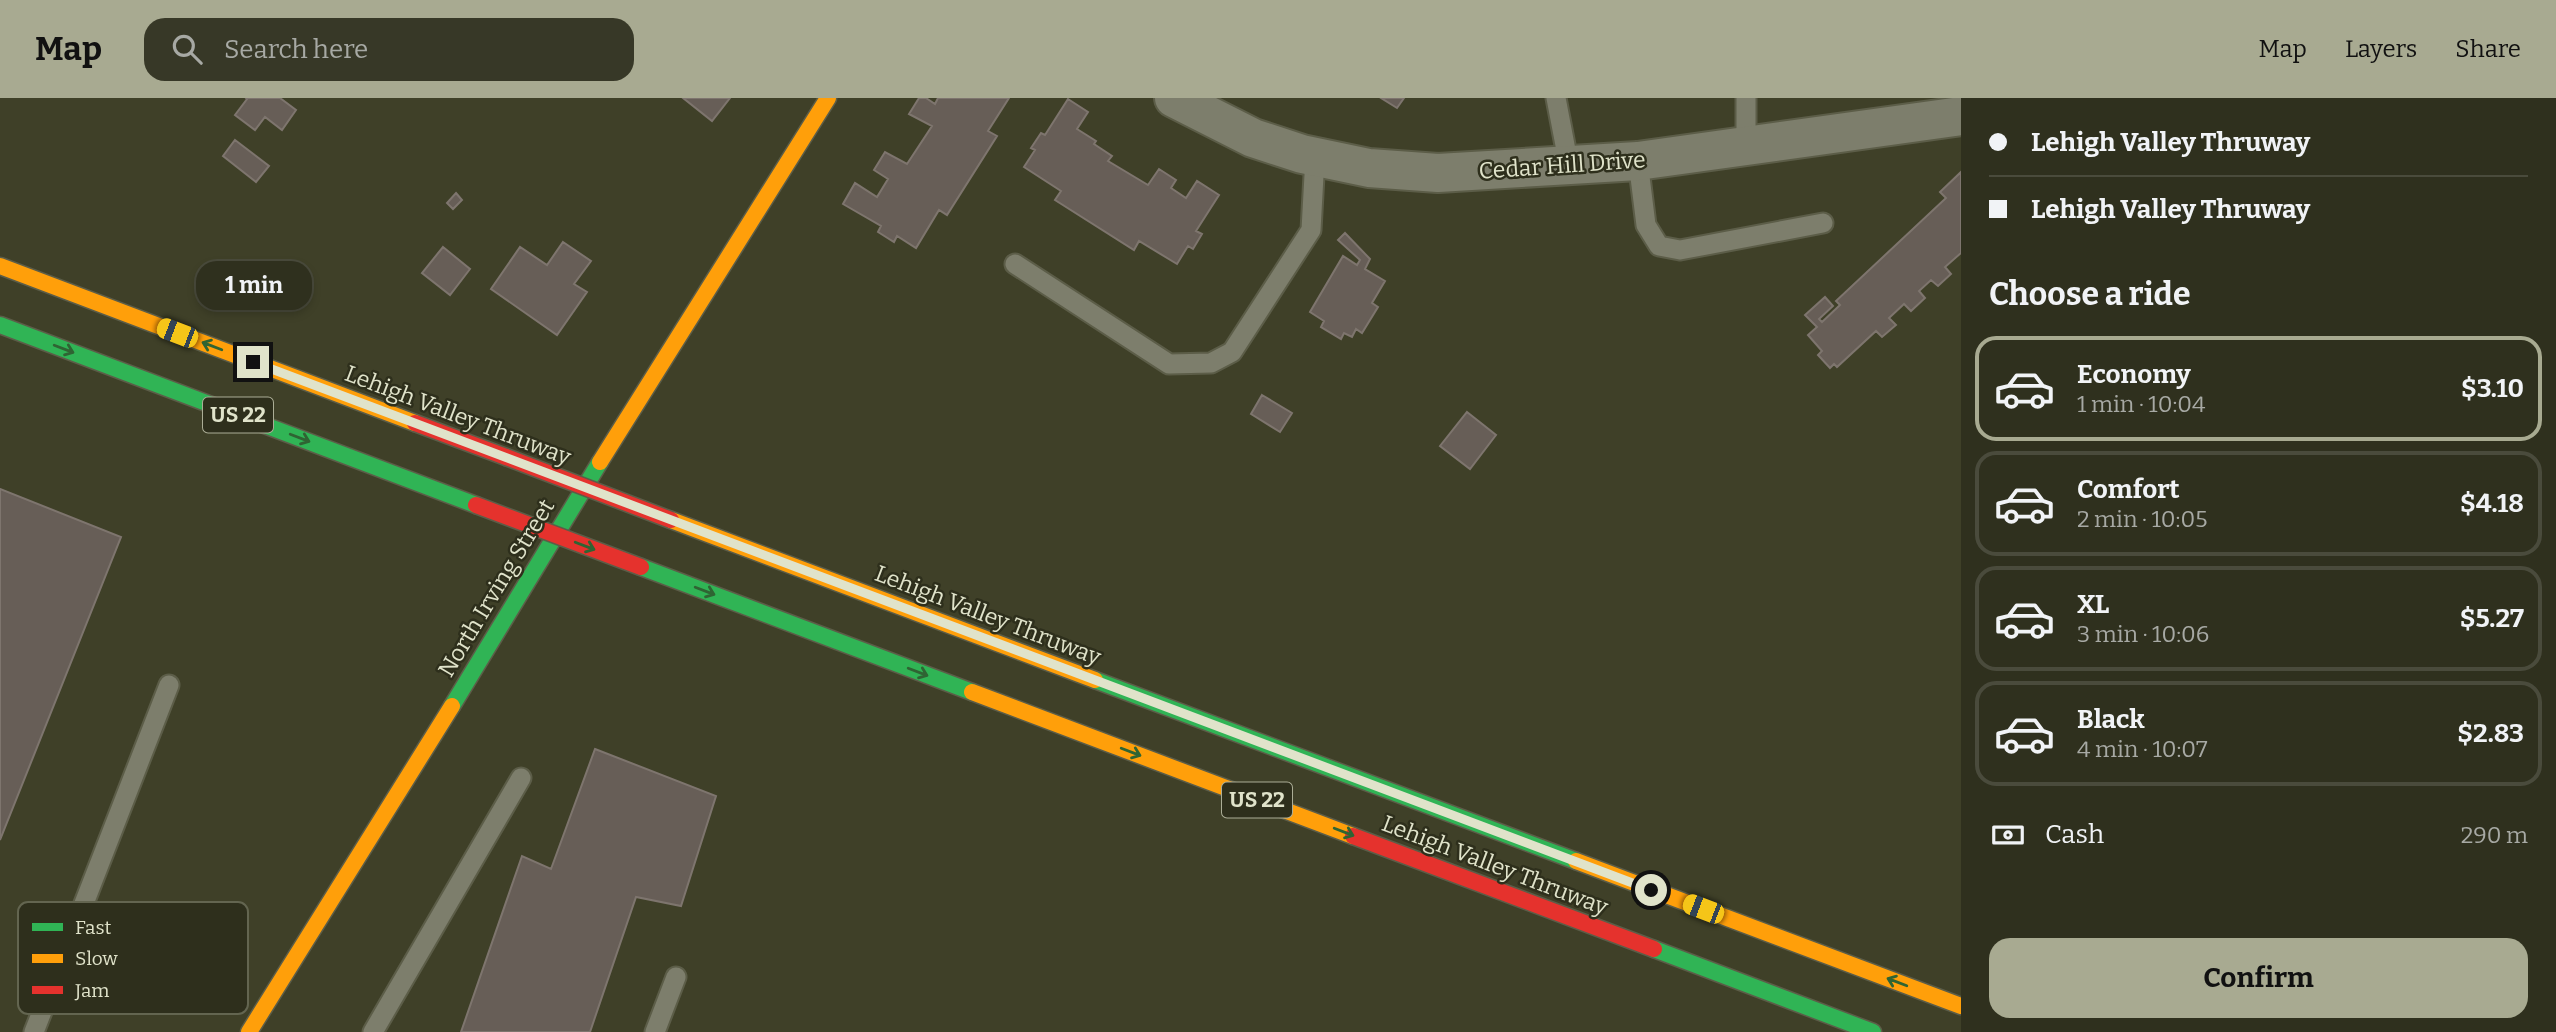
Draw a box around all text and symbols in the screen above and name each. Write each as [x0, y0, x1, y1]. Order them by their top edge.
search box [144, 18, 634, 81]
text: Map [35, 29, 102, 69]
icon: search [168, 30, 206, 68]
text: Search here [224, 34, 368, 65]
text: Map [2259, 35, 2307, 63]
text: Layers [2345, 35, 2417, 63]
text: Share [2455, 35, 2521, 63]
text: Lehigh Valley Thruway [2031, 127, 2310, 158]
street label: Cedar Hill Drive [1478, 145, 1646, 185]
text: Lehigh Valley Thruway [2031, 194, 2310, 225]
callout: 1 min [195, 260, 311, 310]
text: 1 min [225, 271, 283, 299]
text: Choose a ride [1989, 275, 2190, 313]
car [154, 316, 201, 350]
one-way arrow [202, 339, 224, 352]
one-way arrow [52, 344, 74, 357]
route end [237, 346, 269, 378]
icon: car [1993, 357, 2056, 420]
street label: Lehigh Valley Thruway [341, 359, 576, 471]
text: Economy [2077, 359, 2191, 390]
text: $3.10 [2461, 373, 2524, 404]
text: 1 min · 10:04 [2077, 390, 2205, 418]
road number: US 22 [203, 398, 273, 432]
one-way arrow [288, 433, 310, 446]
icon: car [1993, 472, 2056, 535]
text: Comfort [2077, 474, 2180, 505]
text: $4.18 [2460, 488, 2524, 519]
street label: North Irving Street [432, 494, 560, 682]
text: 2 min · 10:05 [2077, 505, 2207, 533]
one-way arrow [574, 541, 596, 553]
street label: Lehigh Valley Thruway [871, 559, 1106, 671]
one-way arrow [694, 586, 716, 599]
icon: car [1993, 587, 2056, 650]
text: XL [2077, 589, 2109, 620]
text: $5.27 [2460, 603, 2524, 634]
text: 3 min · 10:06 [2077, 620, 2209, 648]
one-way arrow [907, 666, 929, 679]
icon: car [1993, 702, 2056, 765]
text: Black [2077, 704, 2145, 735]
text: $2.83 [2457, 718, 2524, 749]
text: 4 min · 10:07 [2077, 735, 2208, 763]
one-way arrow [1120, 747, 1141, 759]
road number: US 22 [1222, 782, 1292, 818]
street label: Lehigh Valley Thruway [1378, 809, 1613, 921]
icon: cash [1989, 816, 2027, 854]
text: Cash [2045, 819, 2104, 850]
text: 290 m [2461, 821, 2528, 849]
one-way arrow [1332, 827, 1354, 840]
route start [1635, 874, 1667, 906]
car [1680, 892, 1727, 926]
legend [18, 902, 248, 1014]
text: Fast [75, 916, 112, 939]
button: Confirm [1989, 938, 2528, 1018]
text: Slow [75, 947, 118, 970]
one-way arrow [1887, 975, 1909, 988]
text: Jam [74, 979, 109, 1002]

